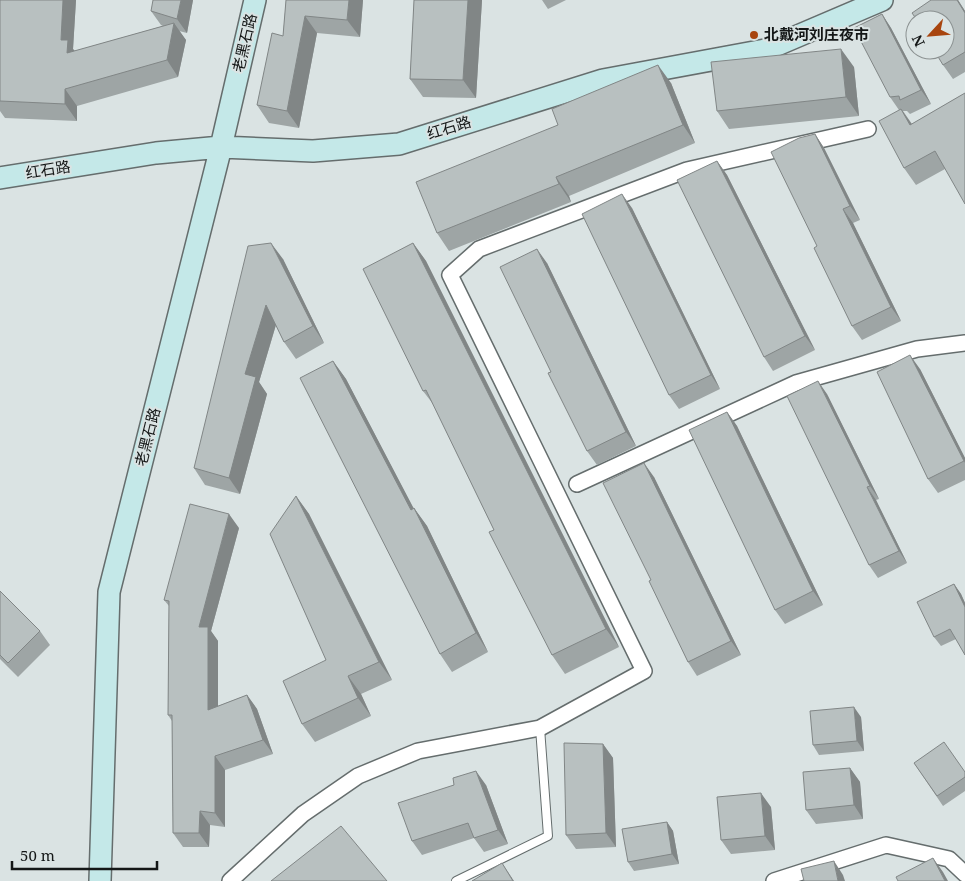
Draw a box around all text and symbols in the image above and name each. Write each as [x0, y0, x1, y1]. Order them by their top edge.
north arrow [905, 10, 955, 60]
street label: 老黑石路 [228, 11, 261, 74]
place label: 北戴河刘庄夜市 [764, 24, 869, 44]
marker: 北戴河刘庄夜市 [748, 29, 760, 41]
text: N [907, 32, 929, 50]
street label: 红石路 [424, 111, 473, 143]
street label: 红石路 [24, 156, 72, 182]
street label: 老黑石路 [130, 405, 164, 468]
scale bar [12, 838, 158, 870]
text: 50 m [20, 845, 55, 865]

